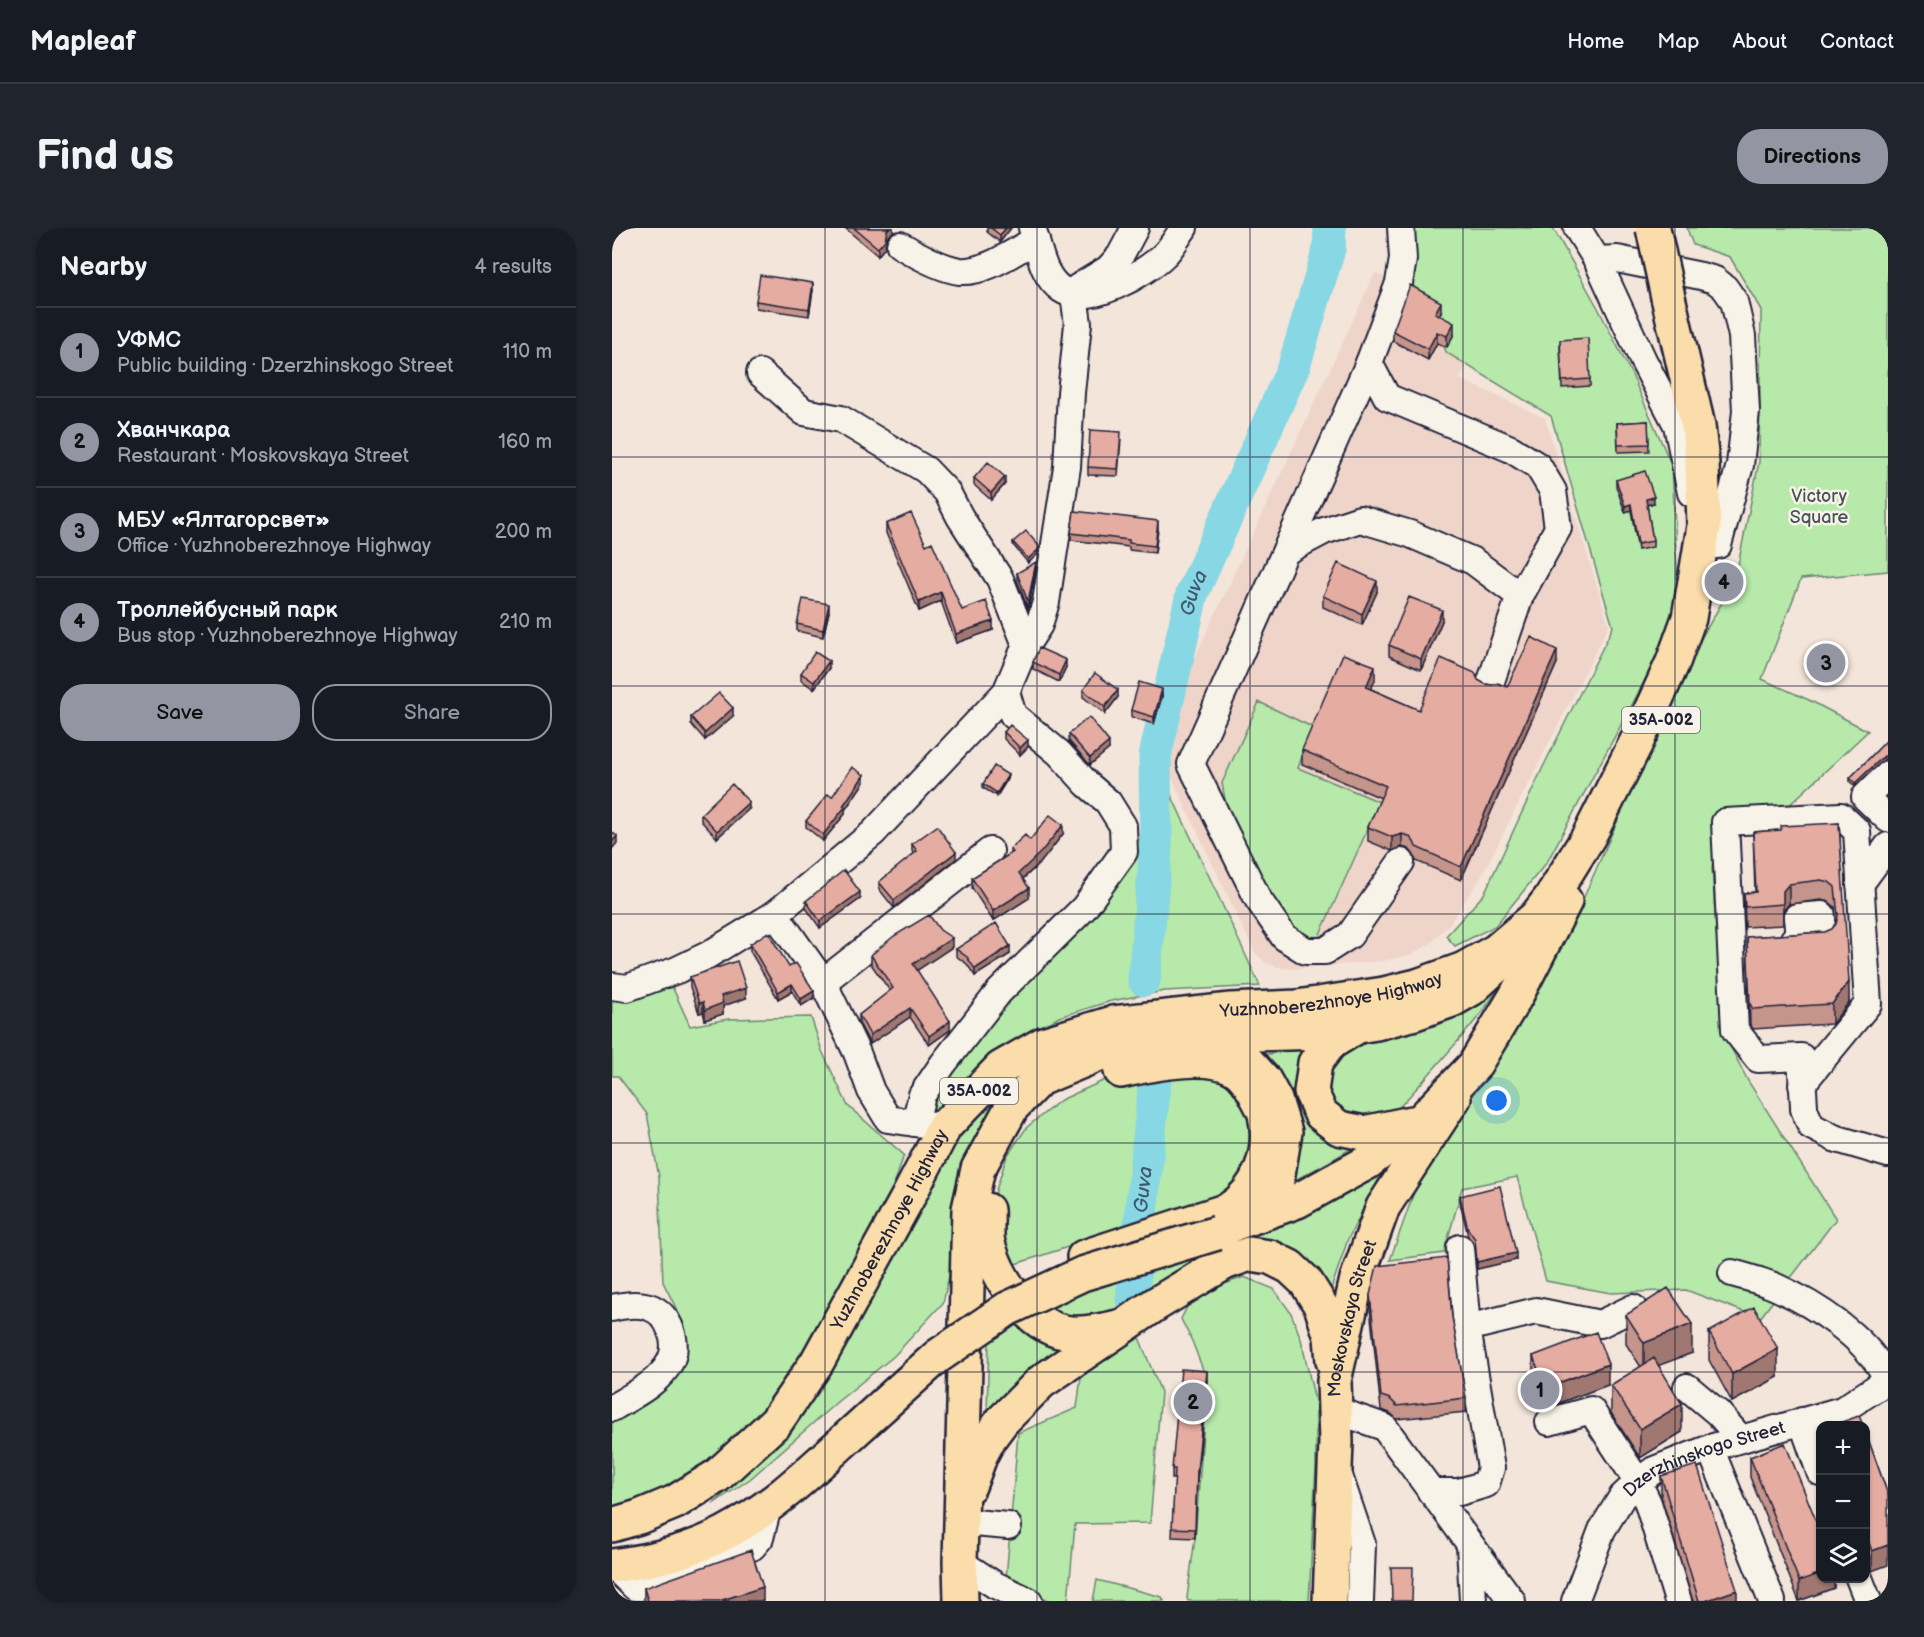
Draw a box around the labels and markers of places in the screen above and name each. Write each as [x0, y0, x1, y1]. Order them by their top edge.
pin: 4 [1704, 560, 1744, 604]
pin: 3 [1806, 640, 1846, 686]
pin: 1 [1520, 1368, 1560, 1412]
pin: 2 [1174, 1380, 1212, 1424]

